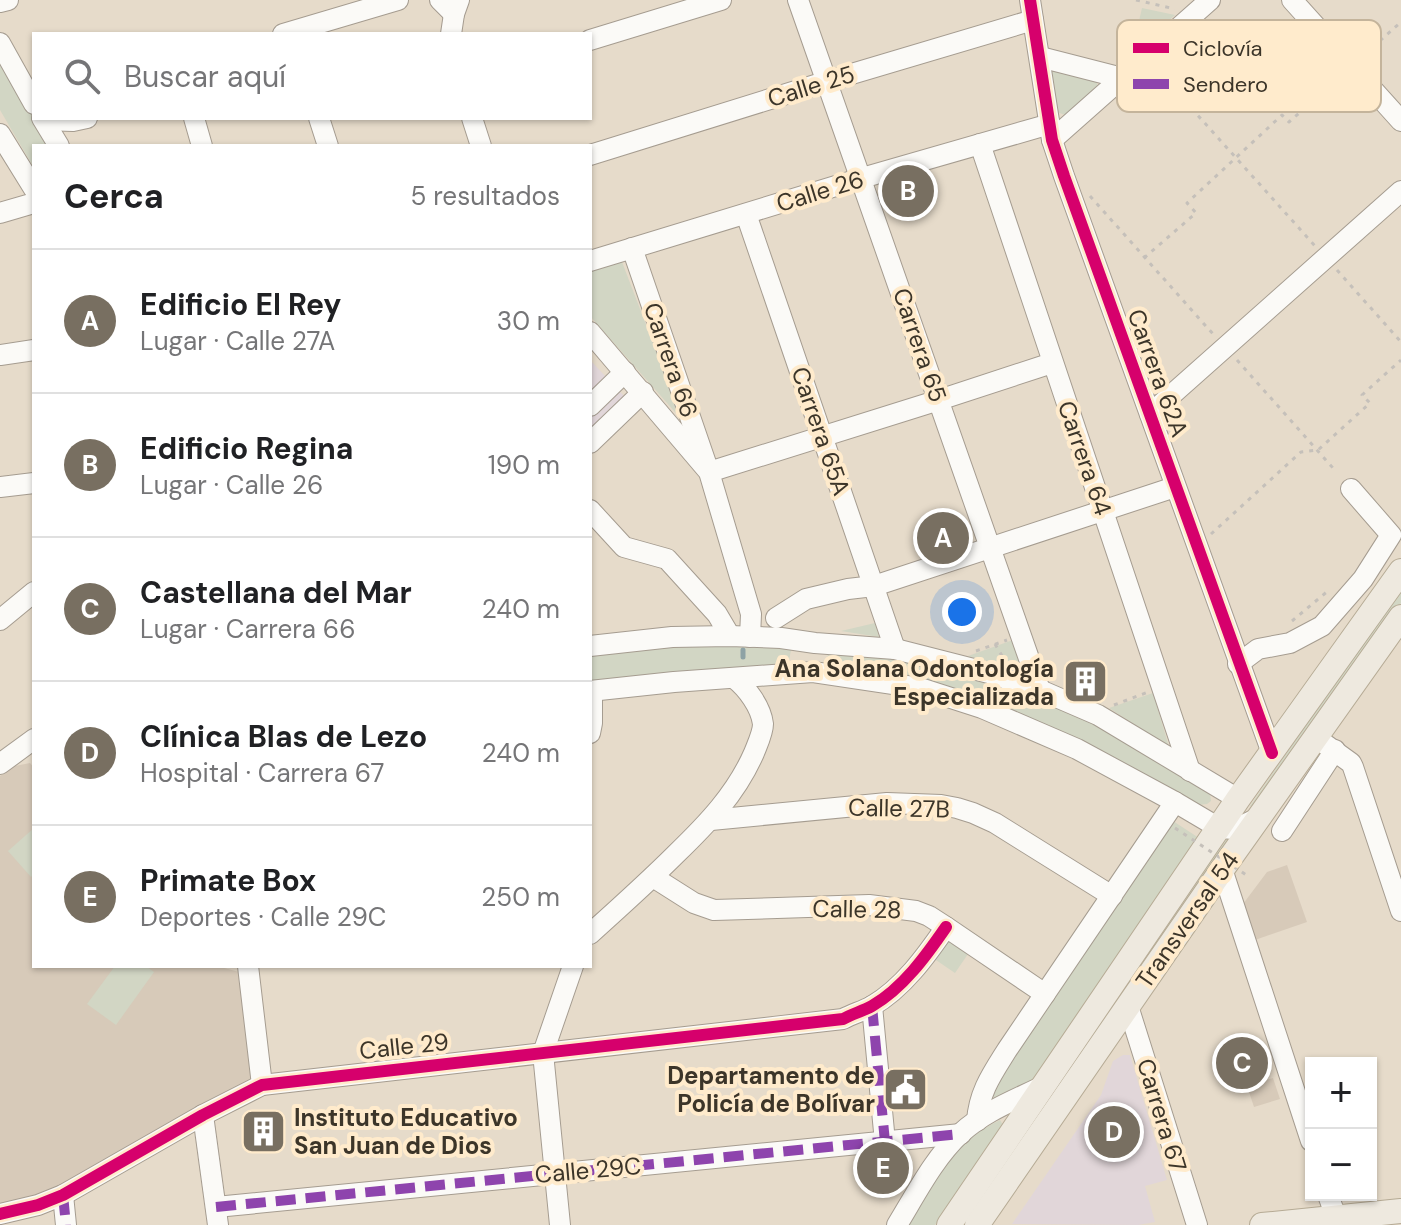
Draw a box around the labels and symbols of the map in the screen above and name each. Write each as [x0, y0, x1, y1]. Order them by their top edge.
legend [1117, 20, 1381, 112]
text: Ciclovía [1183, 34, 1263, 63]
street label: Calle 25 [764, 58, 858, 114]
text: Sendero [1183, 70, 1268, 99]
pin: B [882, 161, 934, 221]
street label: Calle 26 [772, 163, 868, 219]
street label: Carrera 65 [886, 284, 954, 406]
street label: Carrera 66 [637, 298, 705, 422]
street label: Carrera 62A [1121, 305, 1195, 441]
street label: Carrera 65A [785, 363, 857, 499]
street label: Carrera 64 [1051, 397, 1119, 519]
pin: A [917, 508, 969, 568]
your location [942, 592, 982, 632]
place label: Ana Solana Odontología Especializada [775, 653, 1054, 712]
building icon: Ana Solana Odontología Especializada [1061, 658, 1109, 706]
street label: Calle 27B [848, 792, 950, 824]
street label: Transversal 54 [1128, 846, 1246, 994]
street label: Calle 28 [812, 893, 902, 925]
street label: Calle 29 [358, 1026, 450, 1066]
pin: C [1216, 1033, 1268, 1093]
street label: Carrera 67 [1130, 1055, 1194, 1175]
place label: Departamento de Policía de Bolívar [667, 1060, 875, 1119]
public building icon: Departamento de Policía de Bolívar [882, 1065, 930, 1113]
place label: Instituto Educativo San Juan de Dios [294, 1102, 518, 1161]
pin: D [1088, 1102, 1140, 1162]
building icon: Instituto Educativo San Juan de Dios [239, 1107, 287, 1155]
pin: E [857, 1138, 909, 1198]
street label: Calle 29C [533, 1150, 643, 1190]

